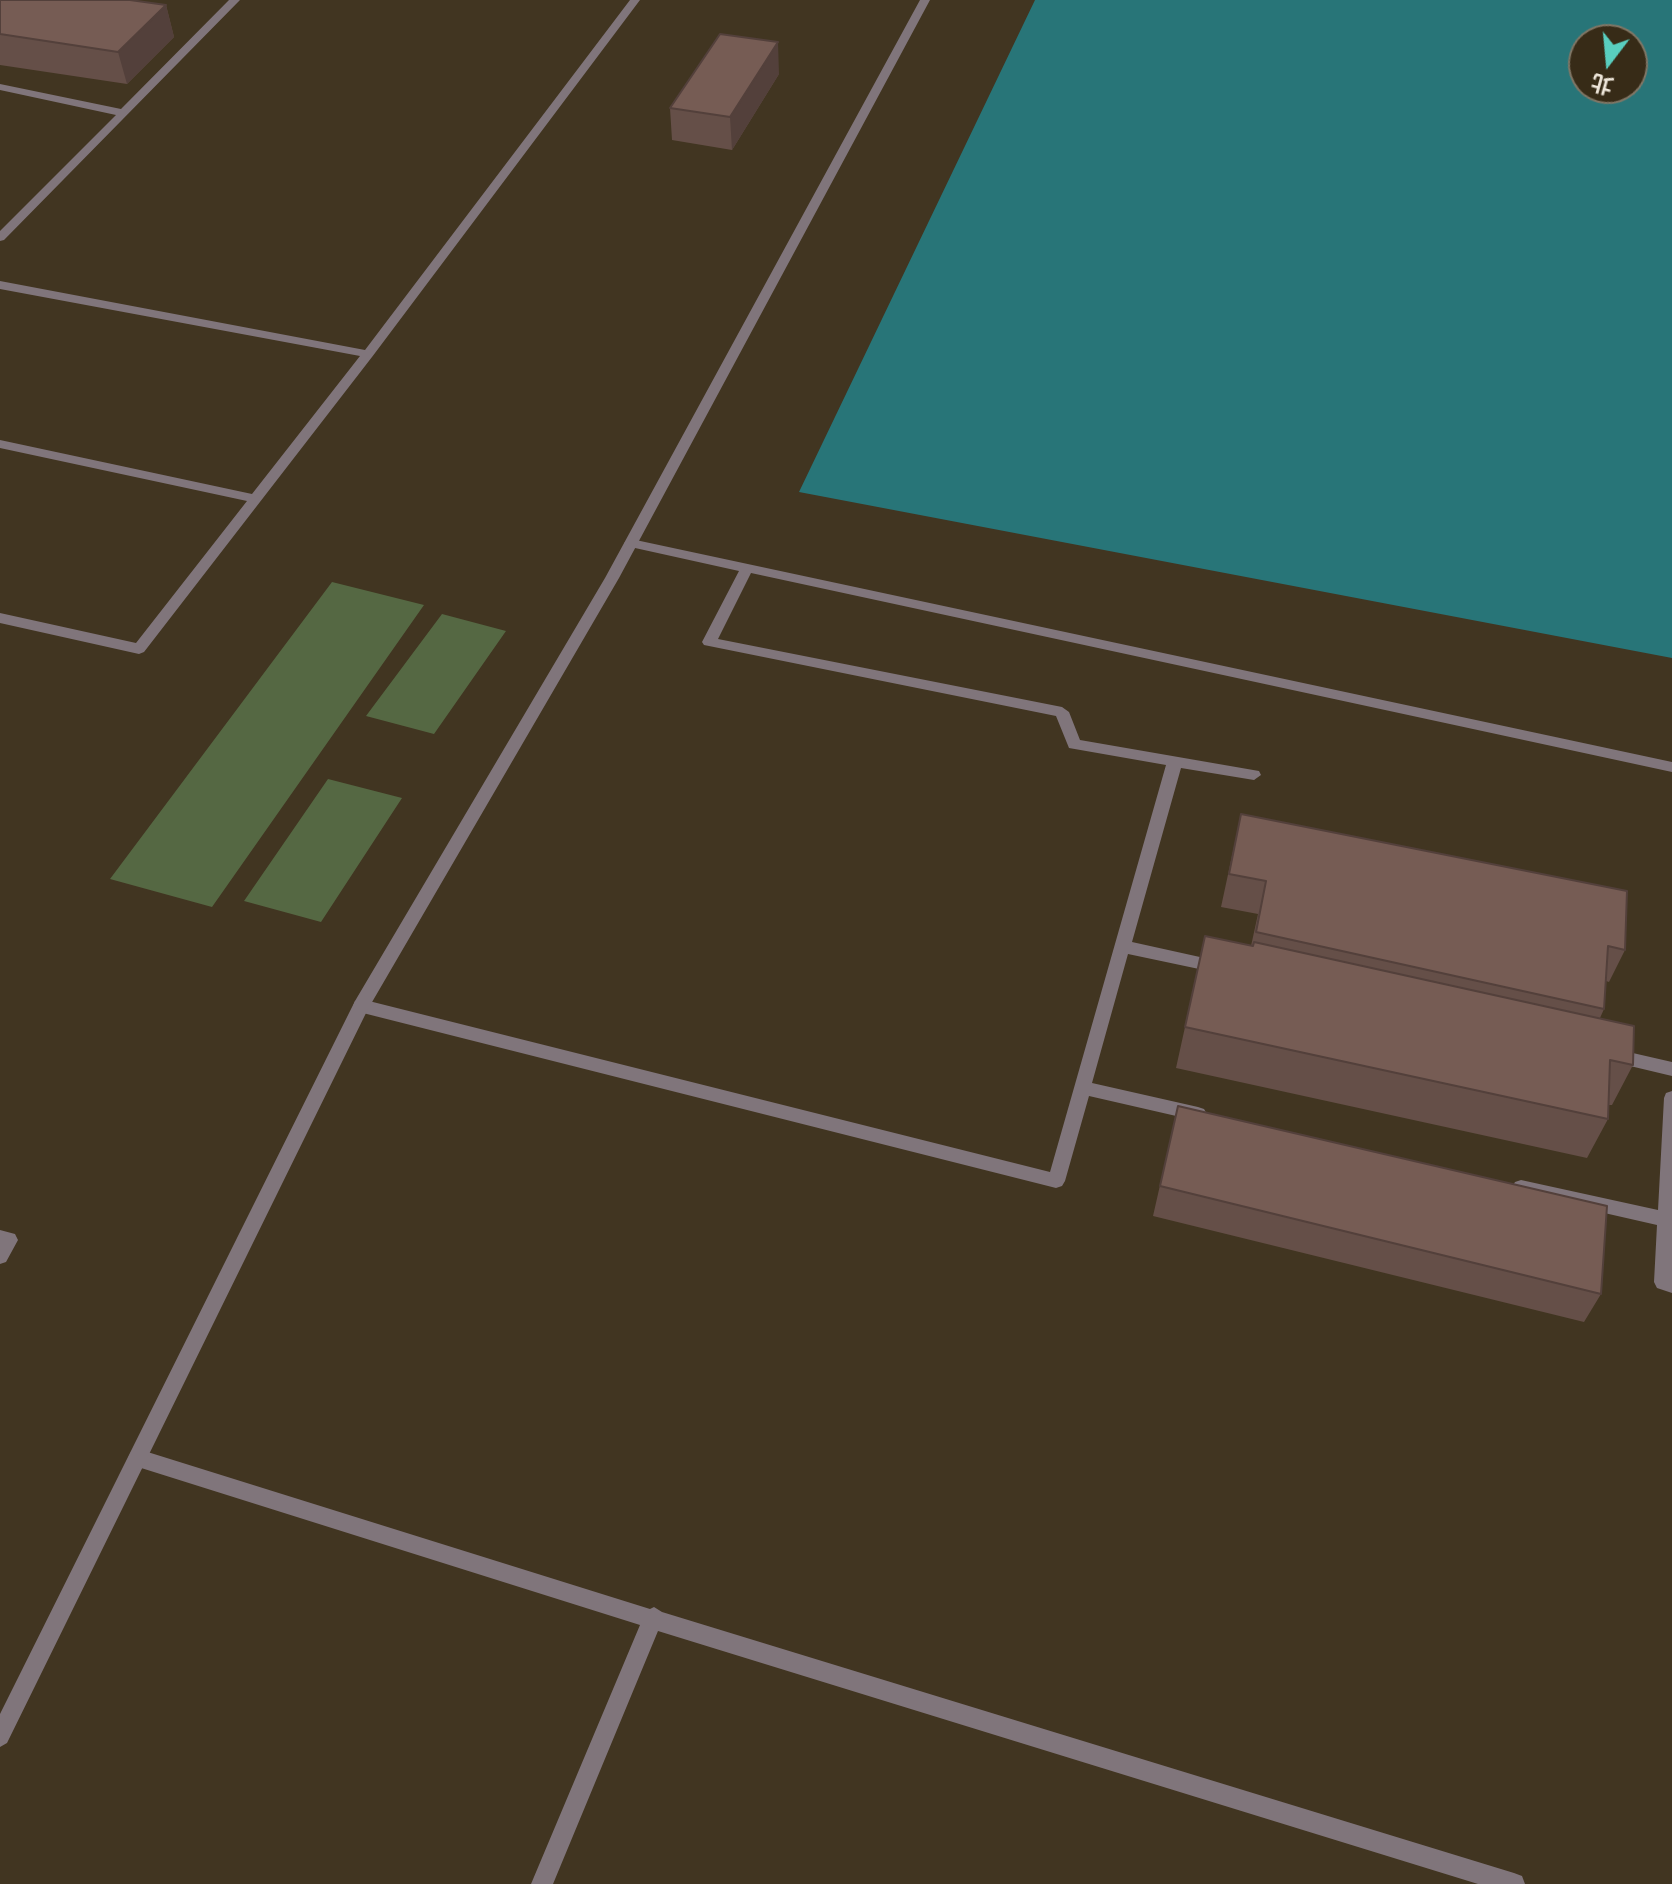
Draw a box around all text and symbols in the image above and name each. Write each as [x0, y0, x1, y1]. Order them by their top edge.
north arrow [1568, 24, 1648, 104]
text: 北 [1588, 70, 1616, 101]

